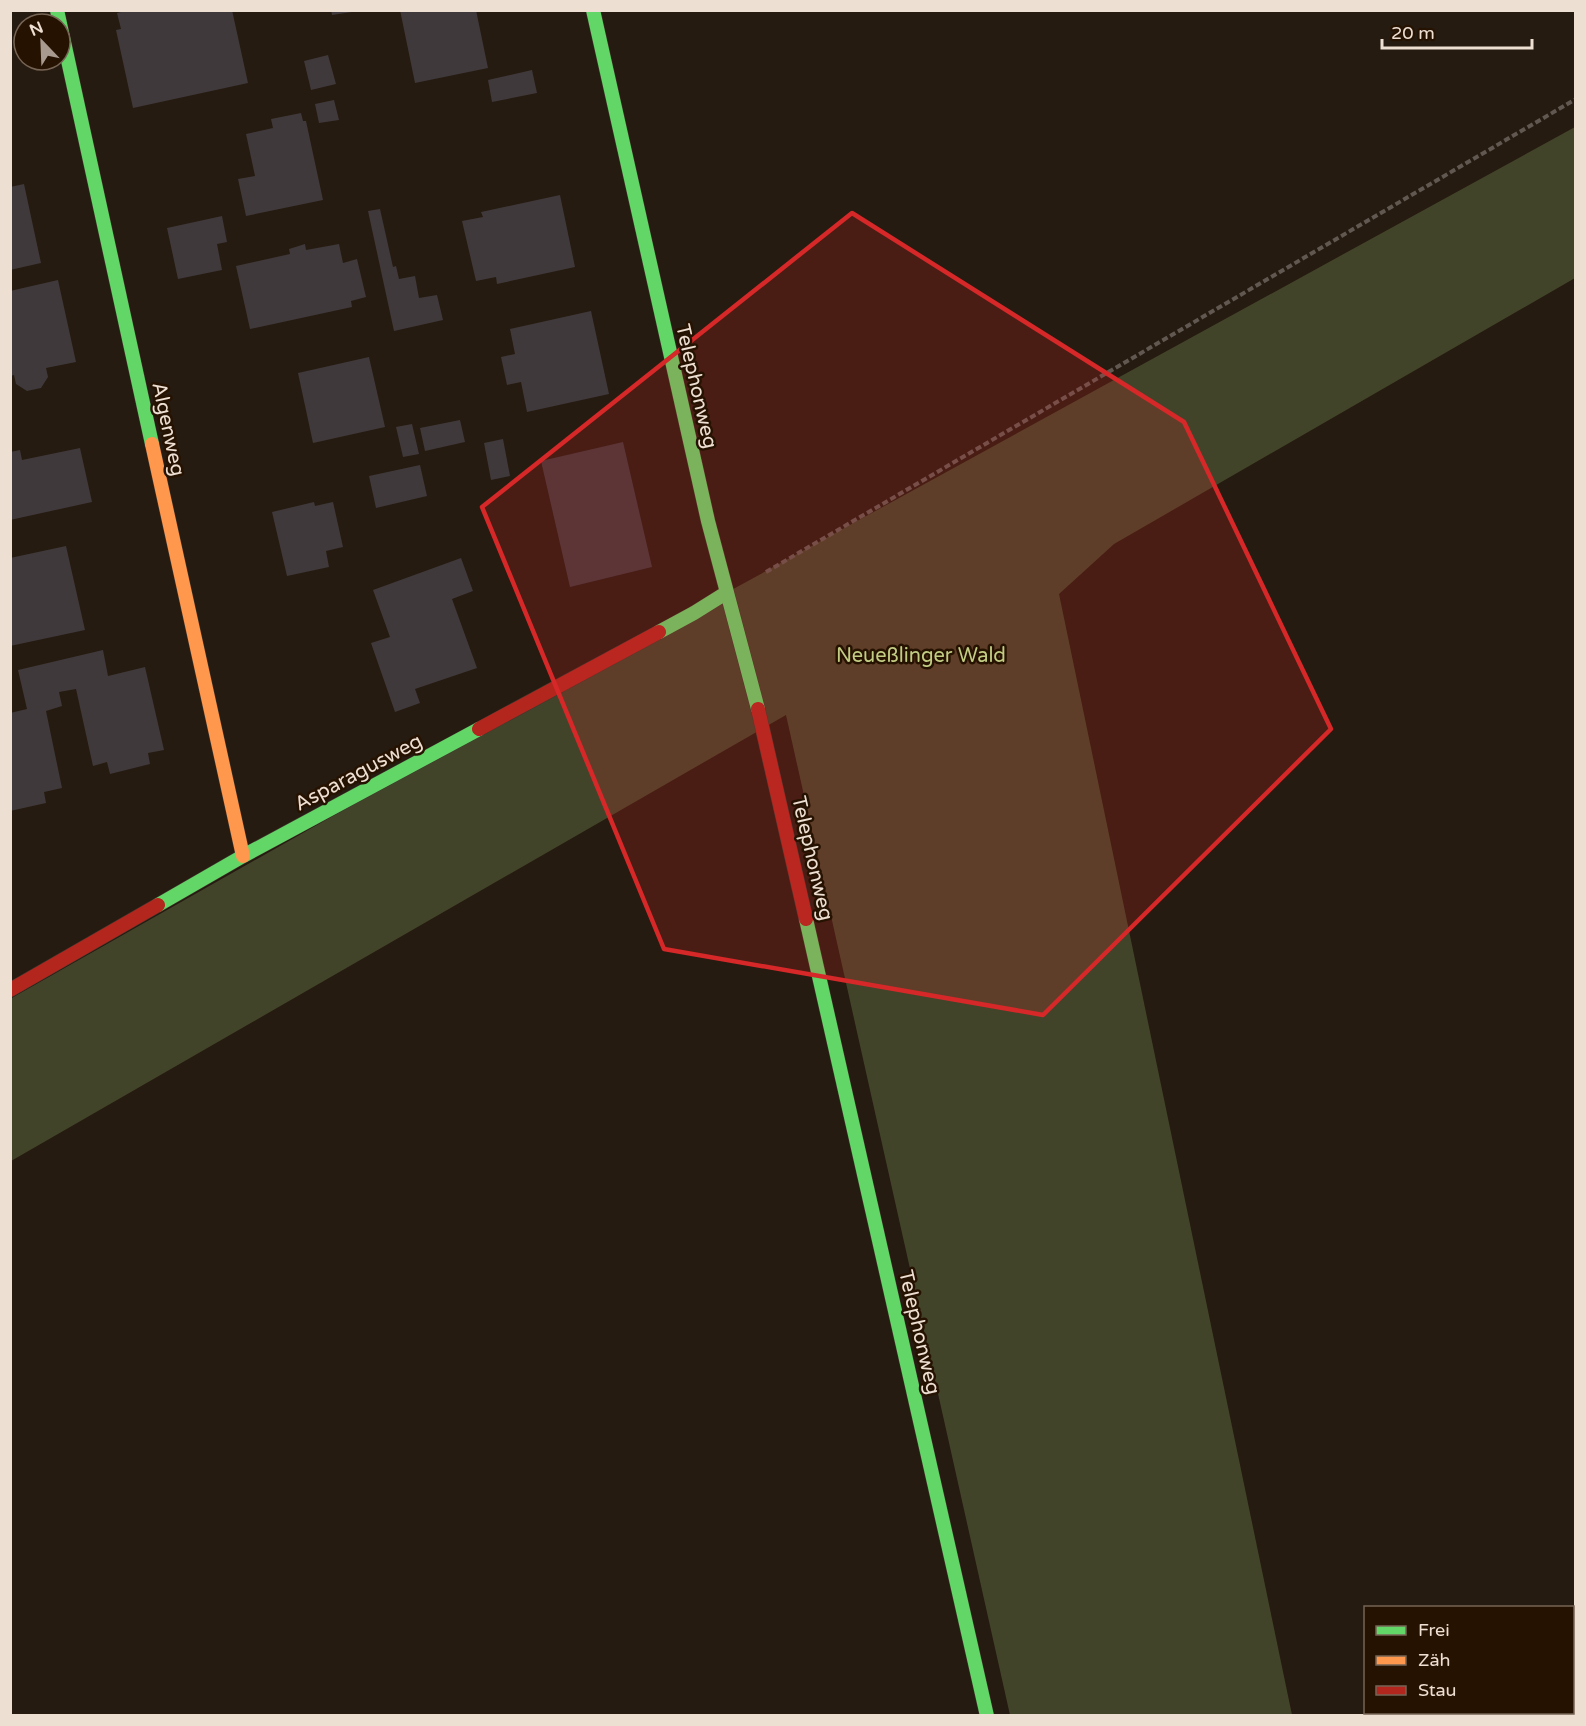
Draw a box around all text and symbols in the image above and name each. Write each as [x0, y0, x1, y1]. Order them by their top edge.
north arrow [12, 12, 72, 72]
scale bar [1382, 12, 1532, 50]
text: N [27, 17, 46, 41]
text: 20 m [1391, 22, 1435, 44]
street label: Telephonweg [670, 322, 722, 451]
street label: Algenweg [146, 380, 190, 478]
park label: Neueßlinger Wald [836, 644, 1006, 668]
street label: Asparagusweg [290, 729, 426, 817]
street label: Telephonweg [786, 794, 838, 923]
street label: Telephonweg [893, 1268, 945, 1397]
legend [1364, 1606, 1574, 1714]
text: Frei [1418, 1619, 1450, 1641]
text: Zäh [1418, 1649, 1451, 1671]
text: Stau [1418, 1679, 1457, 1701]

